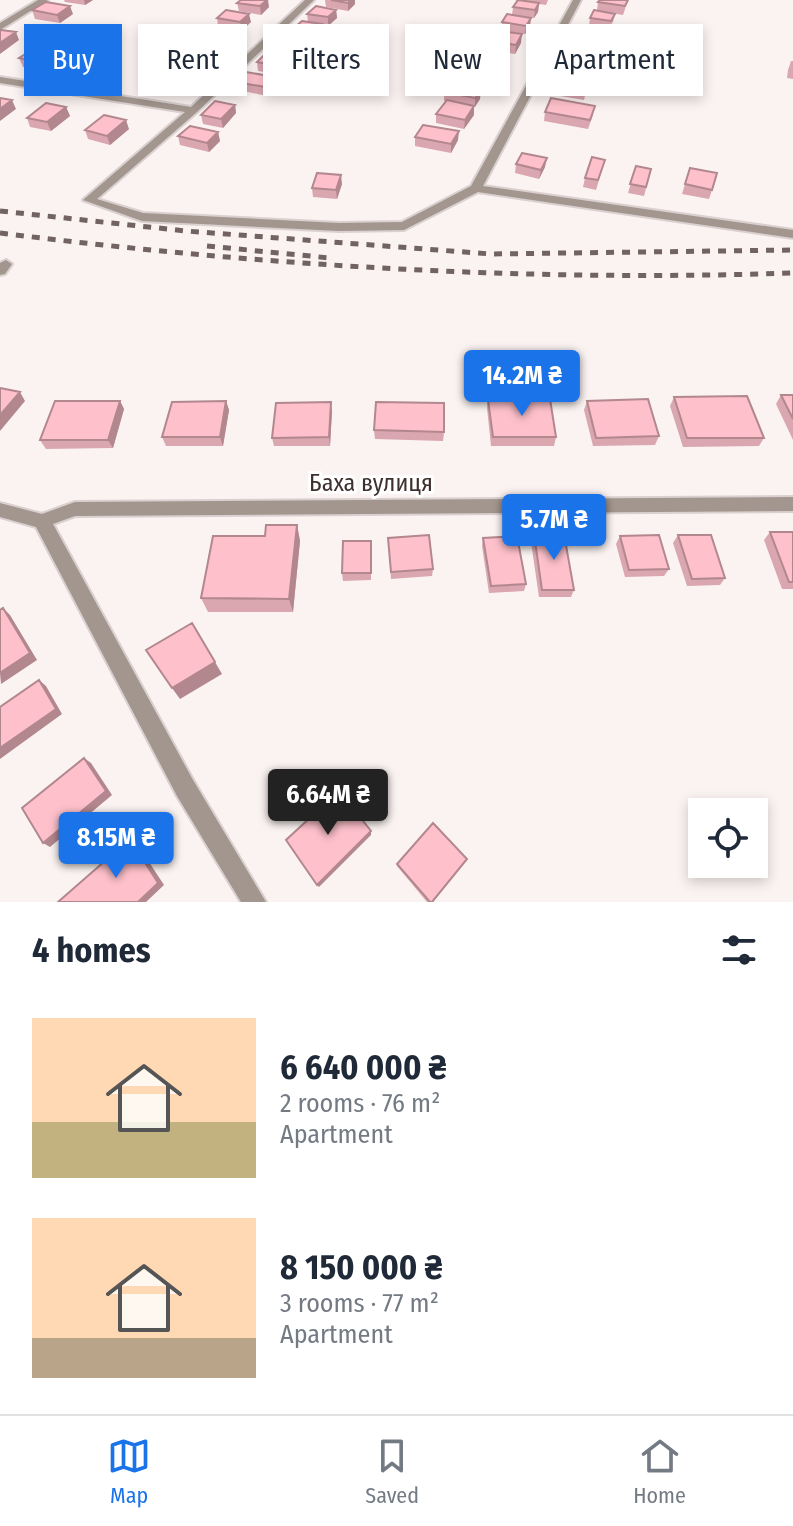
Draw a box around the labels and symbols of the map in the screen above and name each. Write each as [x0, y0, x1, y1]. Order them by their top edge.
pin: 14.2M ₴ [448, 350, 596, 418]
street label: Баха вулиця [309, 469, 433, 497]
pin: 5.7M ₴ [489, 494, 619, 562]
pin: 6.64M ₴ [254, 769, 402, 837]
pin: 8.15M ₴ [42, 812, 190, 880]

